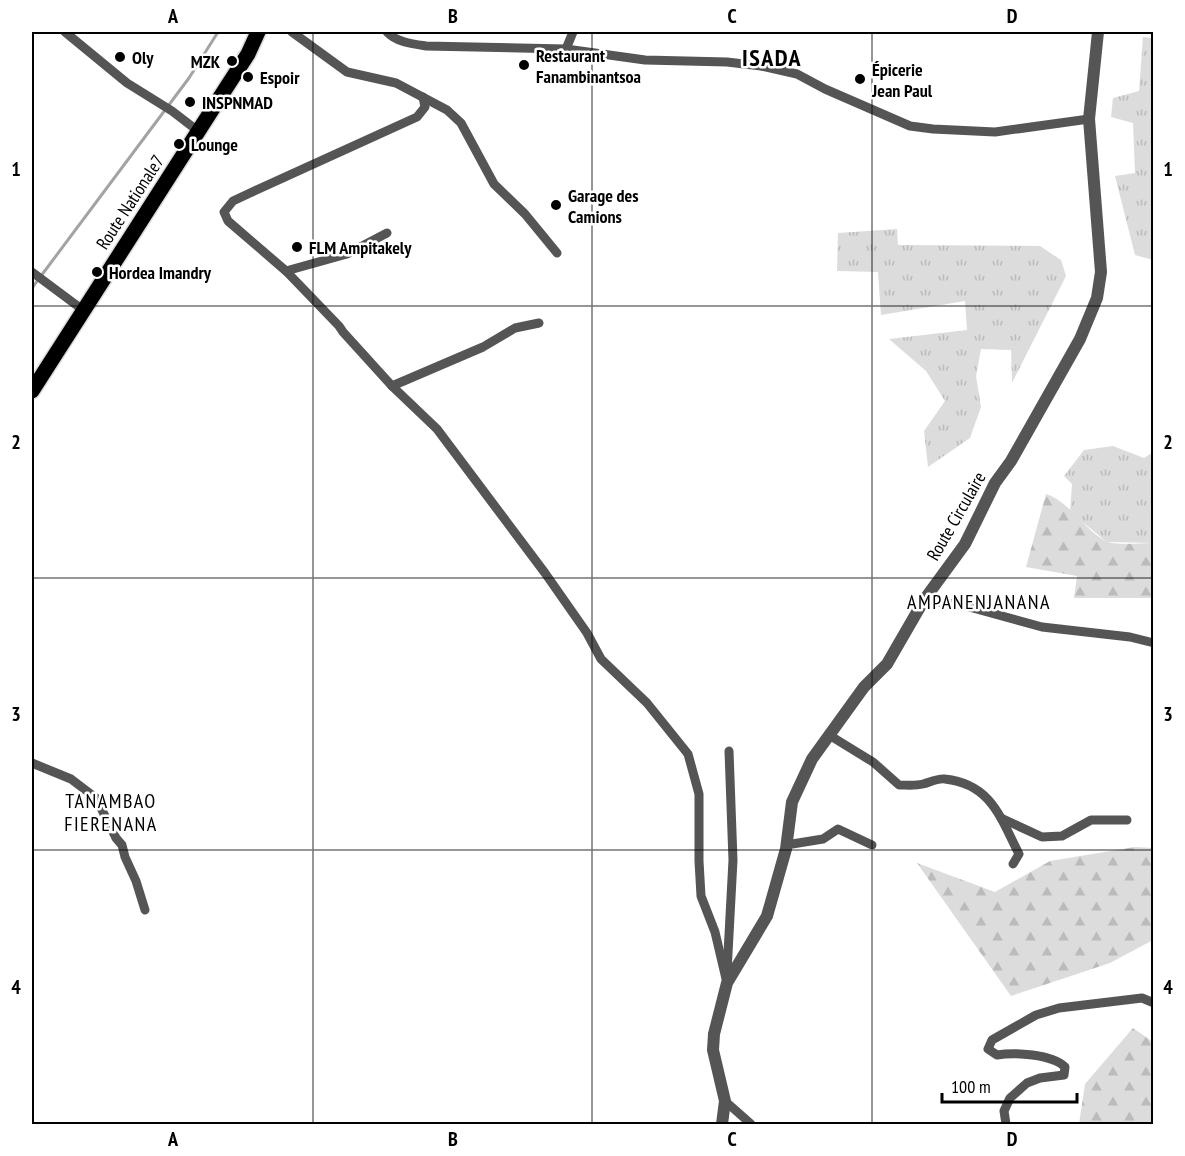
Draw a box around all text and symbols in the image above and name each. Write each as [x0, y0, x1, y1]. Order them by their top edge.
text: A [167, 3, 179, 29]
text: B [448, 3, 458, 29]
text: C [727, 3, 737, 29]
text: D [1007, 3, 1018, 29]
district label: ISADA [742, 42, 802, 73]
place label: Restaurant Fanambinantsoa [536, 44, 641, 88]
place label: Oly [132, 46, 154, 69]
marker: Oly [113, 50, 127, 64]
place label: MZK [191, 50, 221, 73]
marker: MZK [225, 54, 239, 68]
marker: Restaurant Fanambinantsoa [517, 58, 531, 72]
place label: Épicerie Jean Paul [871, 58, 933, 102]
place label: Espoir [260, 66, 300, 89]
marker: Espoir [241, 70, 255, 84]
marker: Épicerie Jean Paul [853, 72, 867, 86]
place label: INSPNMAD [202, 91, 273, 114]
marker: INSPNMAD [183, 95, 197, 109]
place label: Lounge [191, 133, 238, 156]
marker: Lounge [172, 137, 186, 151]
street label: Route Nationale7 [91, 150, 169, 254]
text: 1 [11, 156, 21, 182]
text: 1 [1163, 156, 1173, 182]
place label: Garage des Camions [568, 184, 639, 228]
marker: Garage des Camions [549, 198, 563, 212]
place label: FLM Ampitakely [309, 236, 412, 259]
marker: FLM Ampitakely [290, 240, 304, 254]
place label: Hordea Imandry [109, 261, 212, 284]
marker: Hordea Imandry [90, 265, 104, 279]
text: 2 [11, 429, 21, 455]
text: 2 [1163, 429, 1173, 455]
street label: Route Circulaire [921, 468, 991, 564]
district label: AMPANENJANANA [907, 589, 1051, 615]
text: 3 [11, 701, 21, 727]
text: 3 [1163, 701, 1173, 727]
district label: TANAMBAO FIERENANA [64, 788, 158, 837]
text: 4 [11, 974, 21, 1000]
text: 4 [1163, 974, 1173, 1000]
scale bar [942, 1066, 1077, 1104]
text: 100 m [951, 1075, 991, 1098]
text: A [167, 1126, 179, 1152]
text: B [448, 1126, 458, 1152]
text: C [727, 1126, 737, 1152]
text: D [1007, 1126, 1018, 1152]

